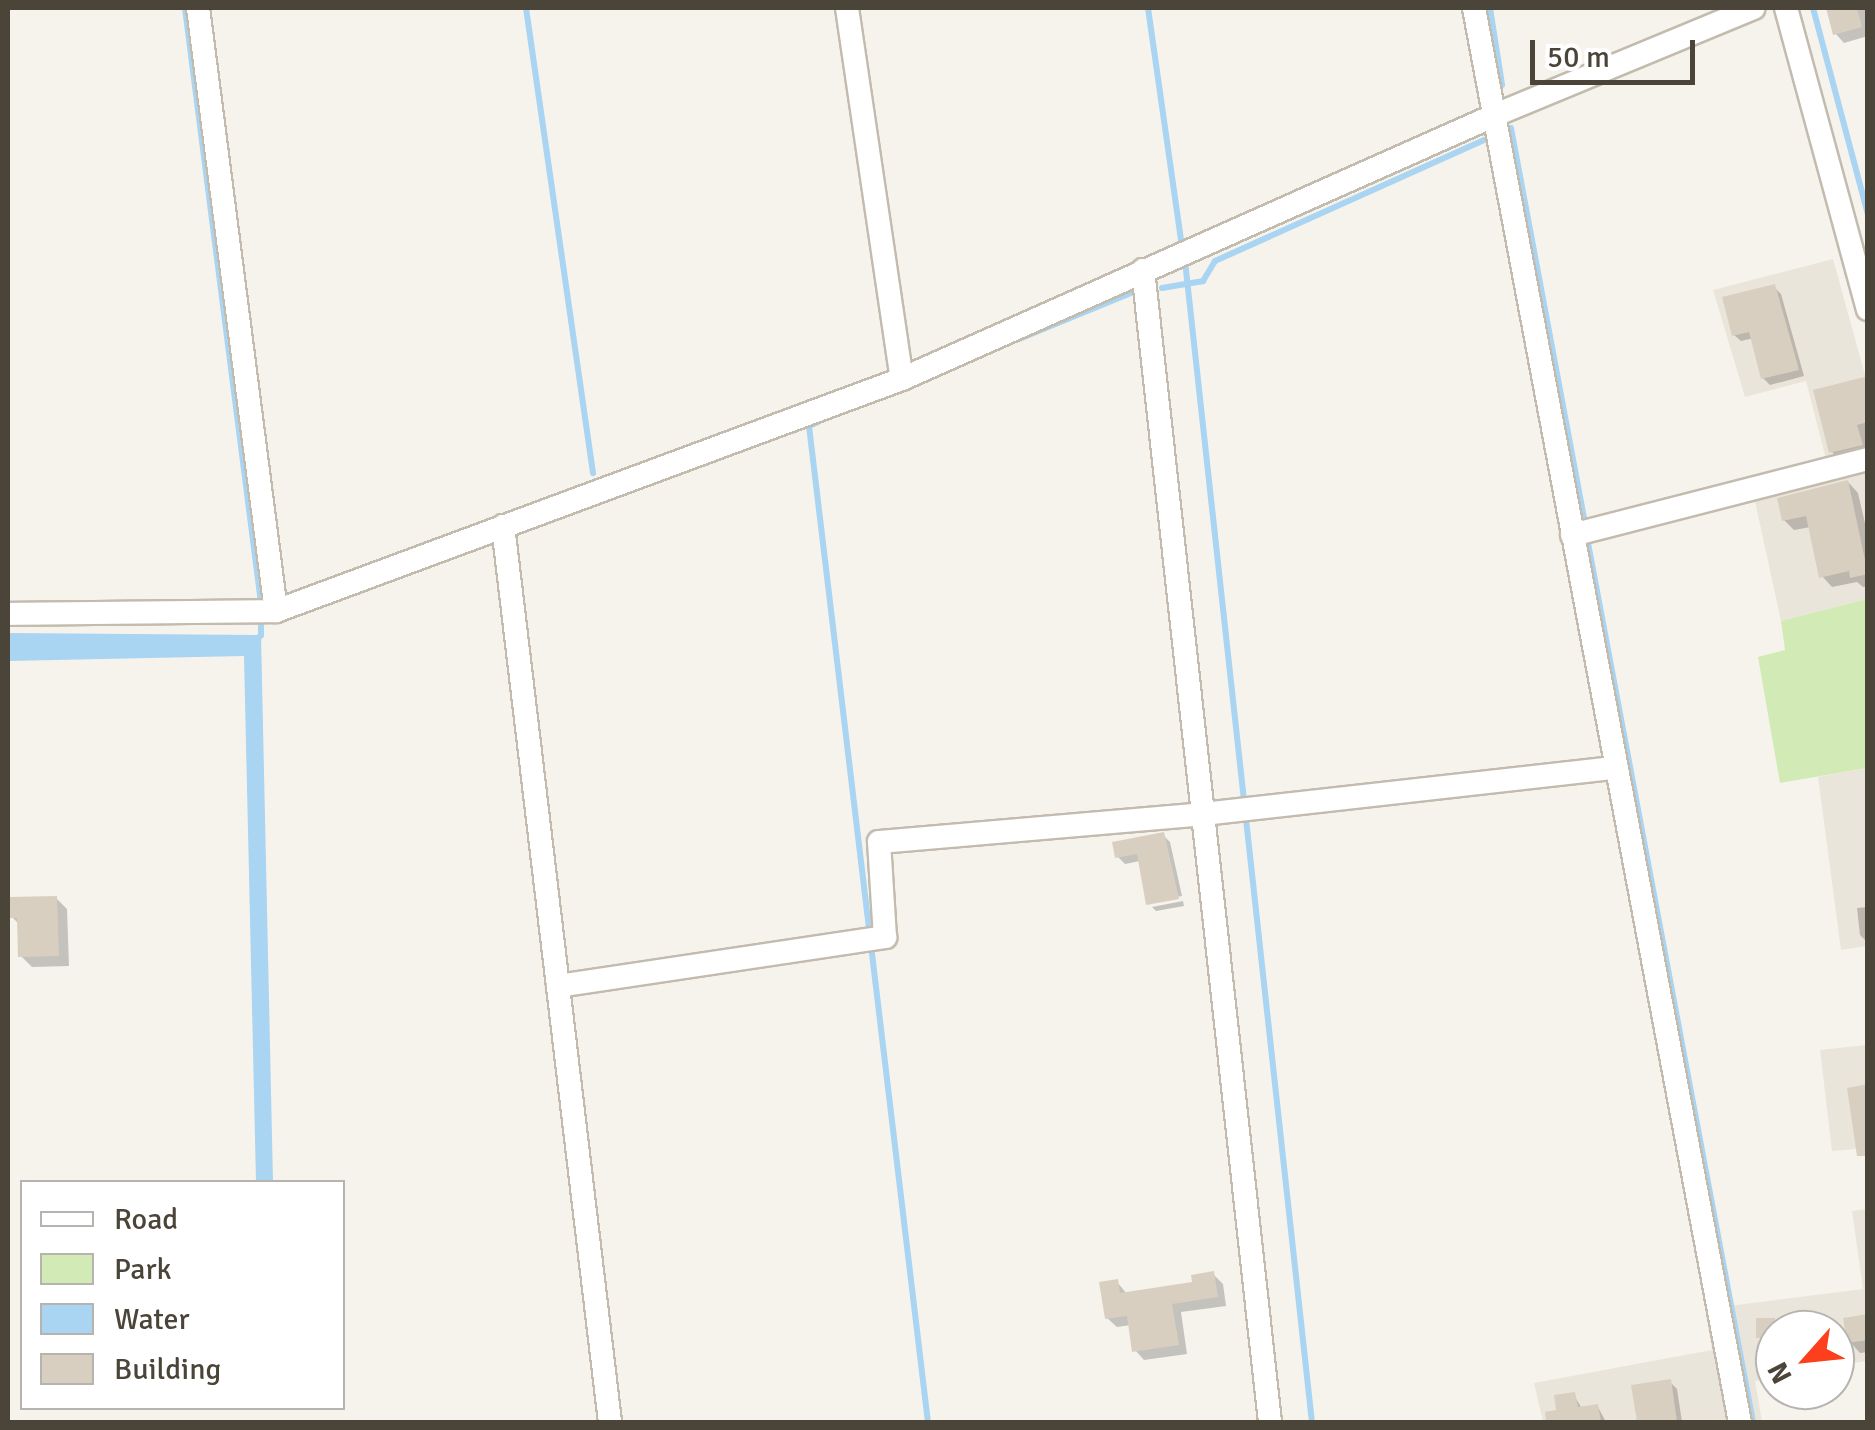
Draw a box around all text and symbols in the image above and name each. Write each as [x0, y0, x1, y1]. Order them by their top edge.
scale bar [1535, 20, 1700, 82]
text: 50 m [1547, 39, 1610, 76]
legend [20, 1180, 345, 1410]
text: Road [114, 1201, 178, 1238]
text: Park [114, 1251, 172, 1288]
text: Water [114, 1301, 190, 1338]
north arrow [1755, 1310, 1855, 1410]
text: Building [114, 1351, 221, 1388]
text: N [1760, 1356, 1800, 1389]

